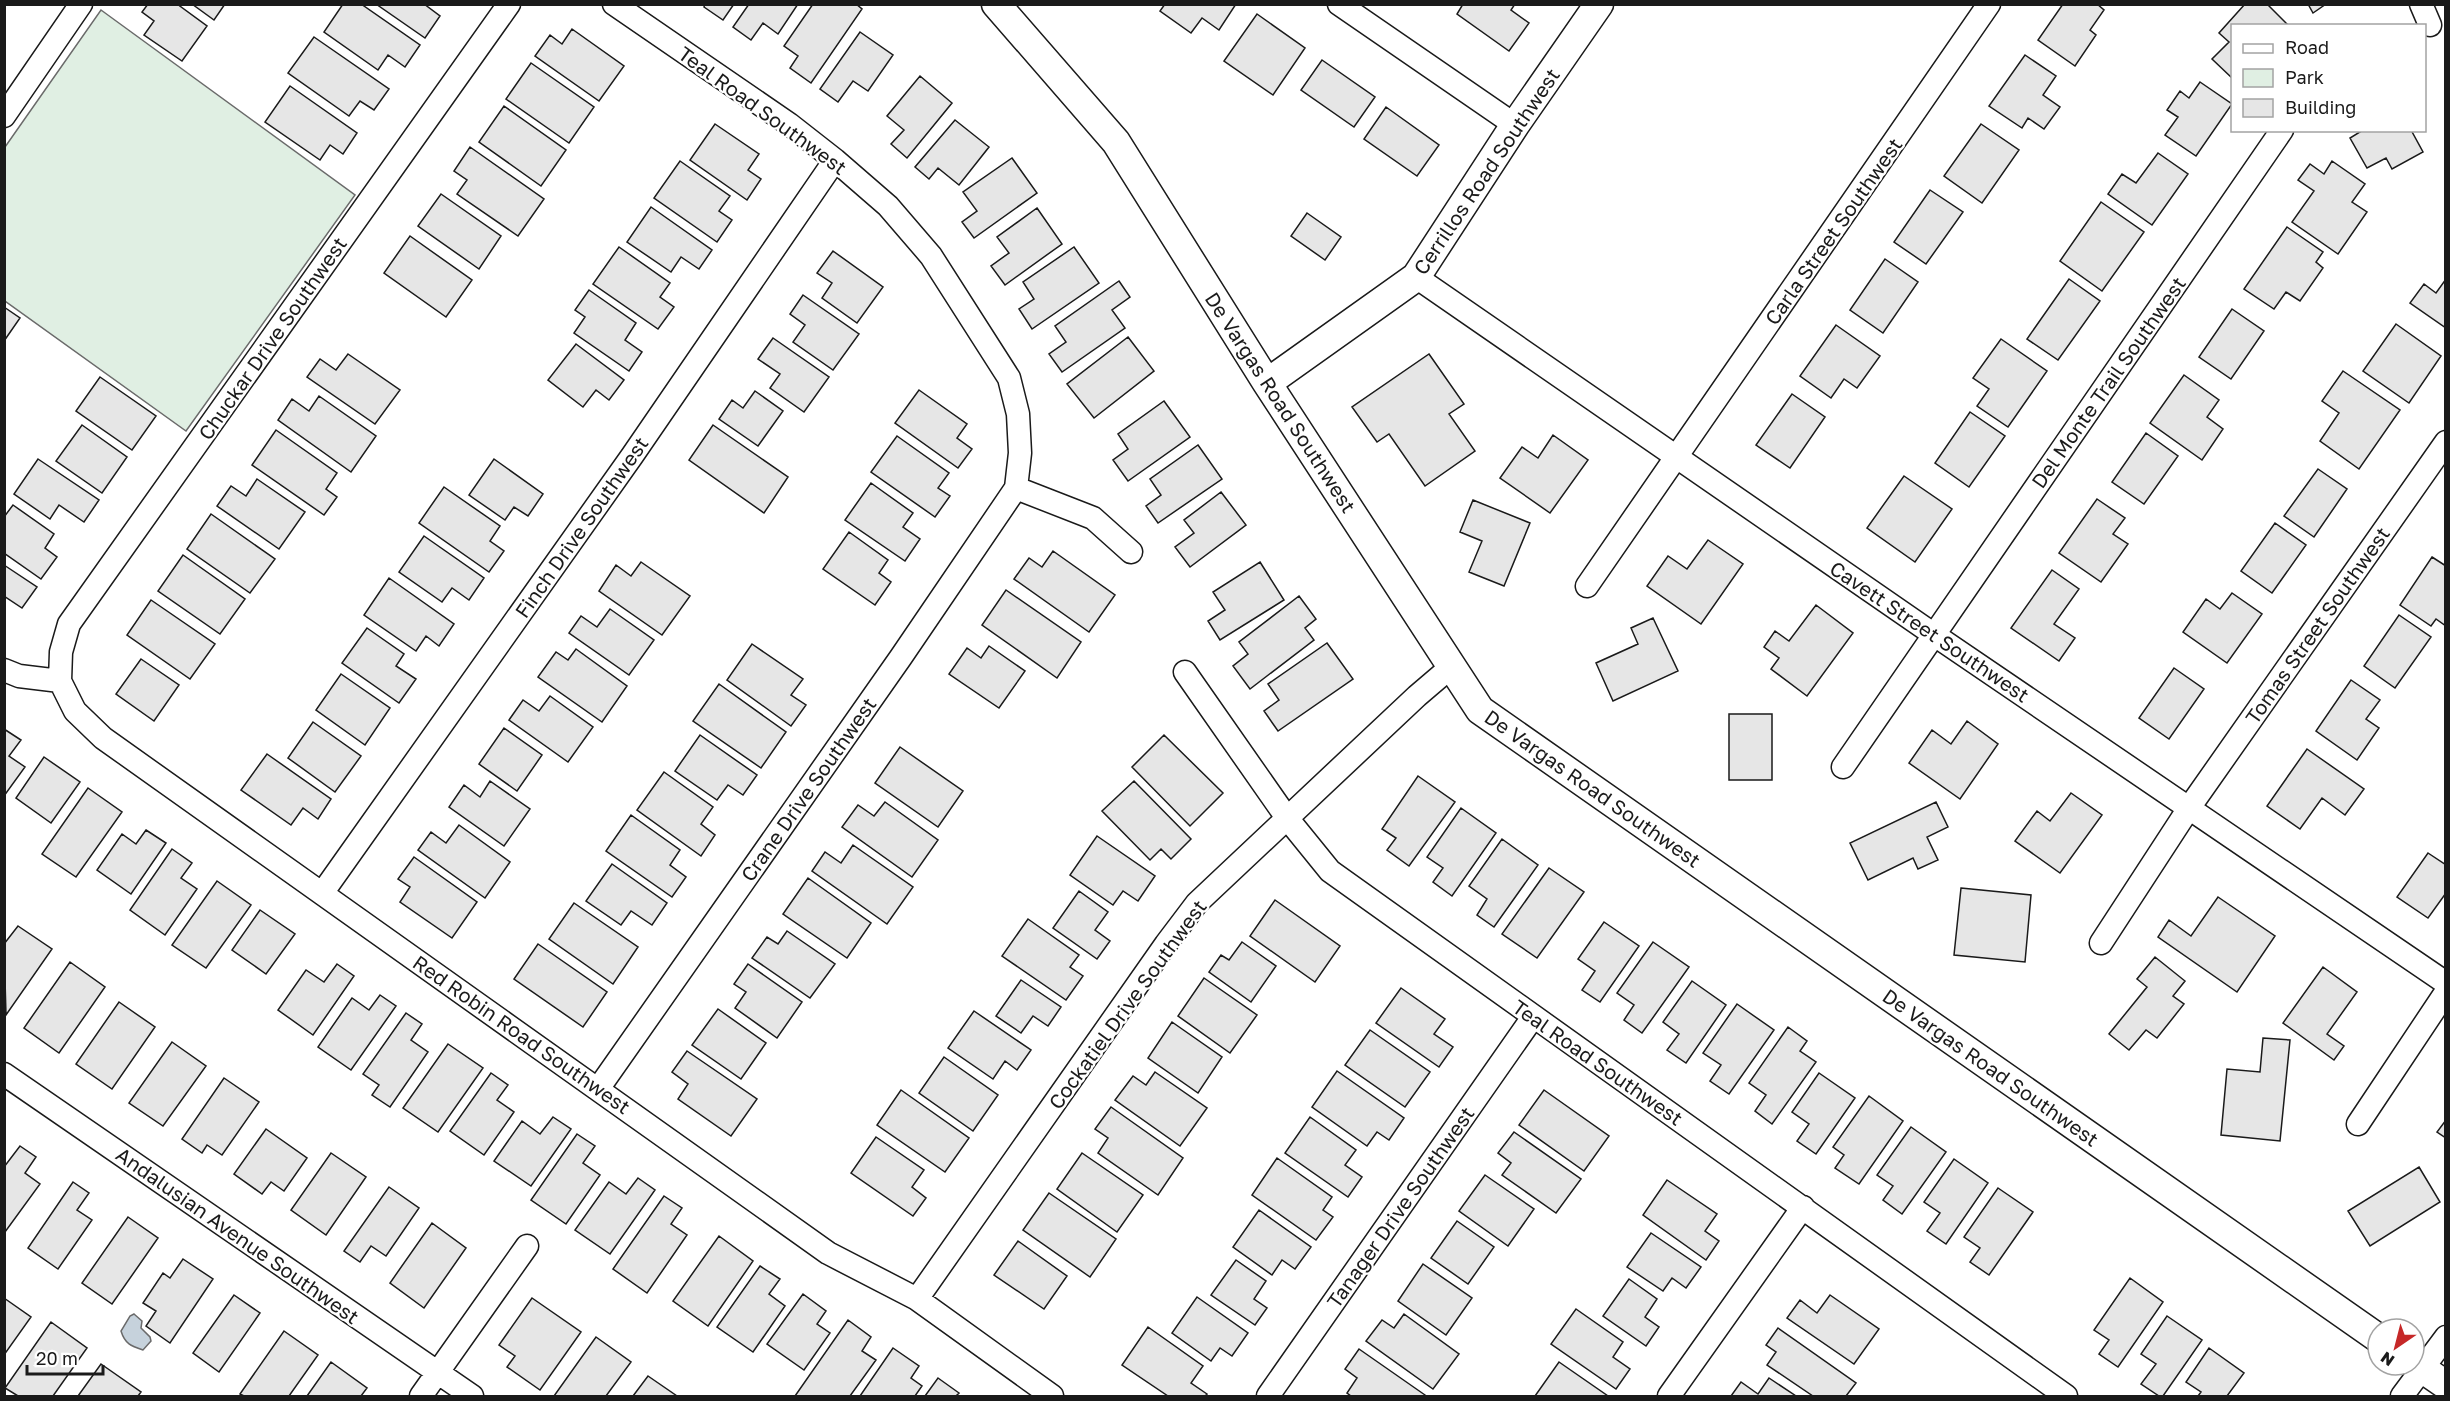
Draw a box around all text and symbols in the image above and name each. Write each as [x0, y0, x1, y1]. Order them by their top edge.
legend [2231, 24, 2426, 132]
text: Road [2285, 36, 2329, 58]
street label: Teal Road Southwest [674, 41, 852, 179]
street label: Cerrillos Road Southwest [1408, 63, 1564, 279]
text: Park [2285, 66, 2324, 88]
text: Building [2285, 96, 2356, 118]
street label: Carla Street Southwest [1759, 133, 1907, 329]
street label: Chuckar Drive Southwest [193, 232, 351, 444]
street label: Del Monte Trail Southwest [2026, 272, 2190, 492]
street label: De Vargas Road Southwest [1201, 287, 1361, 517]
street label: Finch Drive Southwest [509, 432, 653, 622]
street label: Tomas Street Southwest [2240, 522, 2394, 728]
street label: Cavett Street Southwest [1826, 555, 2034, 707]
street label: Crane Drive Southwest [735, 692, 881, 886]
street label: De Vargas Road Southwest [1480, 704, 1706, 872]
street label: Cockatiel Drive Southwest [1043, 895, 1211, 1113]
street label: Red Robin Road Southwest [409, 950, 635, 1118]
street label: De Vargas Road Southwest [1878, 983, 2104, 1151]
street label: Teal Road Southwest [1508, 994, 1688, 1130]
street label: Tanager Drive Southwest [1321, 1102, 1479, 1312]
street label: Andalusian Avenue Southwest [112, 1142, 364, 1328]
north arrow [2366, 1317, 2426, 1377]
scale bar [27, 1338, 104, 1376]
text: 20 m [36, 1347, 78, 1369]
text: N [2377, 1348, 2398, 1371]

